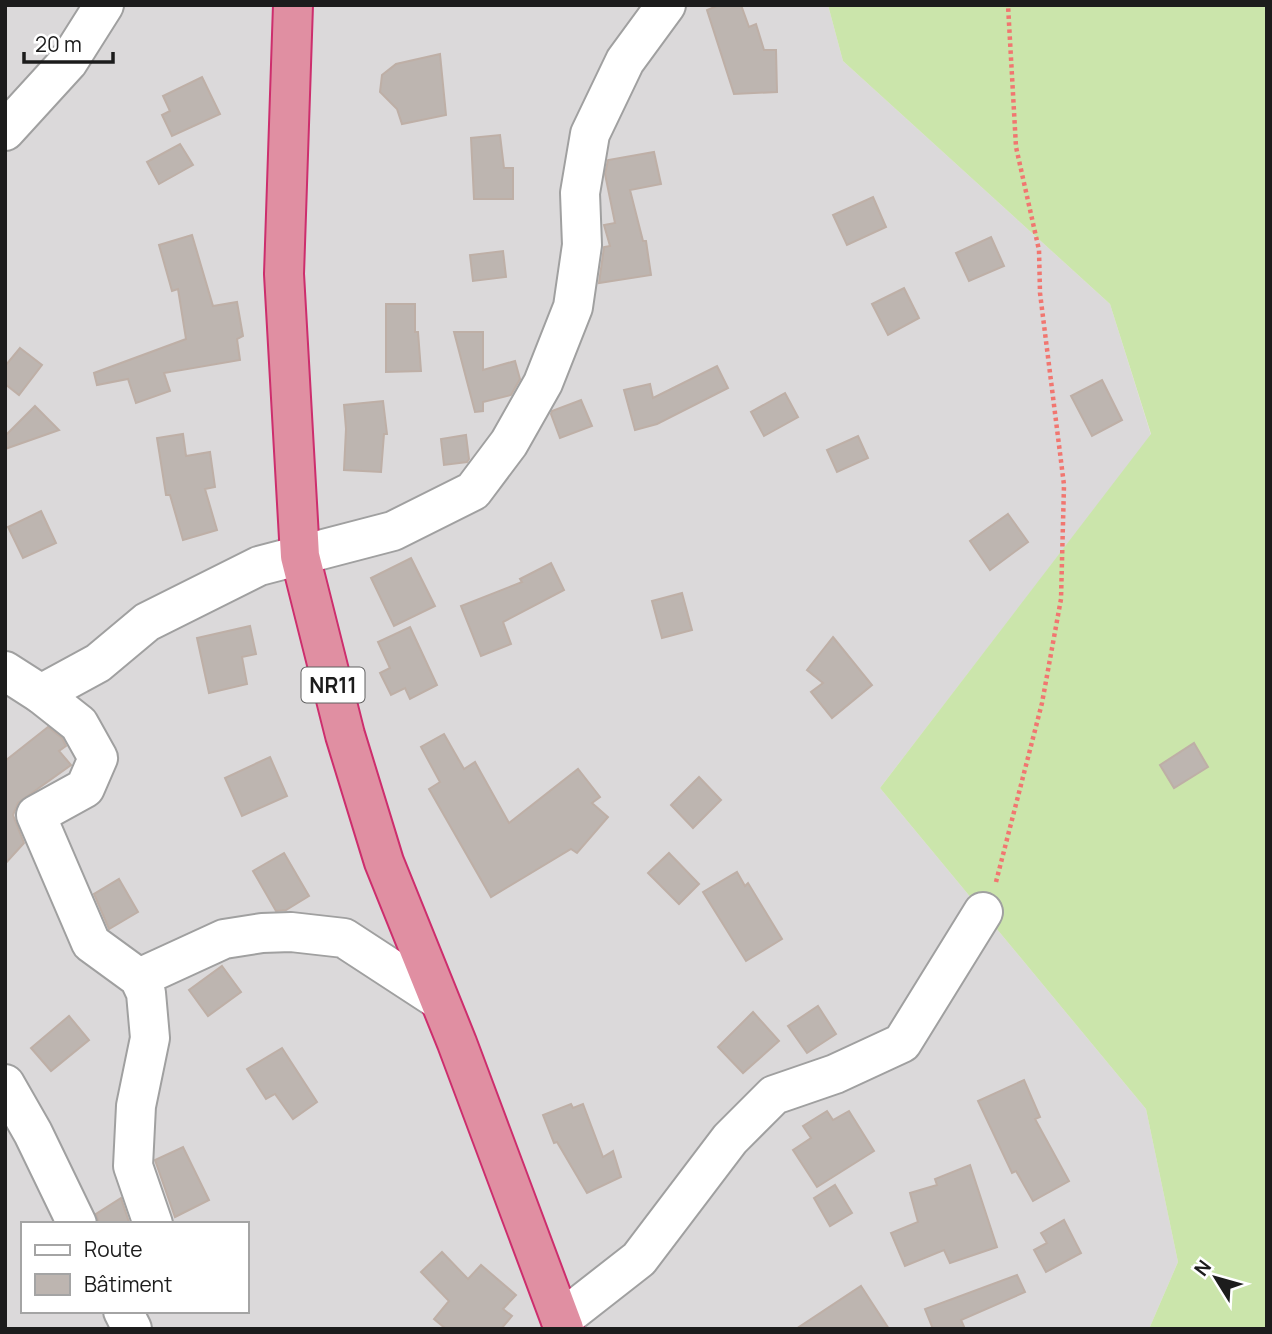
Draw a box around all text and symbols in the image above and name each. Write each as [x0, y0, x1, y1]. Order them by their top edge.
scale bar [24, 21, 114, 65]
text: 20 m [35, 30, 82, 58]
road number: NR11 [302, 668, 364, 702]
legend [21, 1222, 248, 1313]
text: Route [84, 1235, 142, 1263]
north arrow [1181, 1243, 1251, 1313]
text: N [1188, 1254, 1217, 1281]
text: Bâtiment [84, 1270, 172, 1298]

